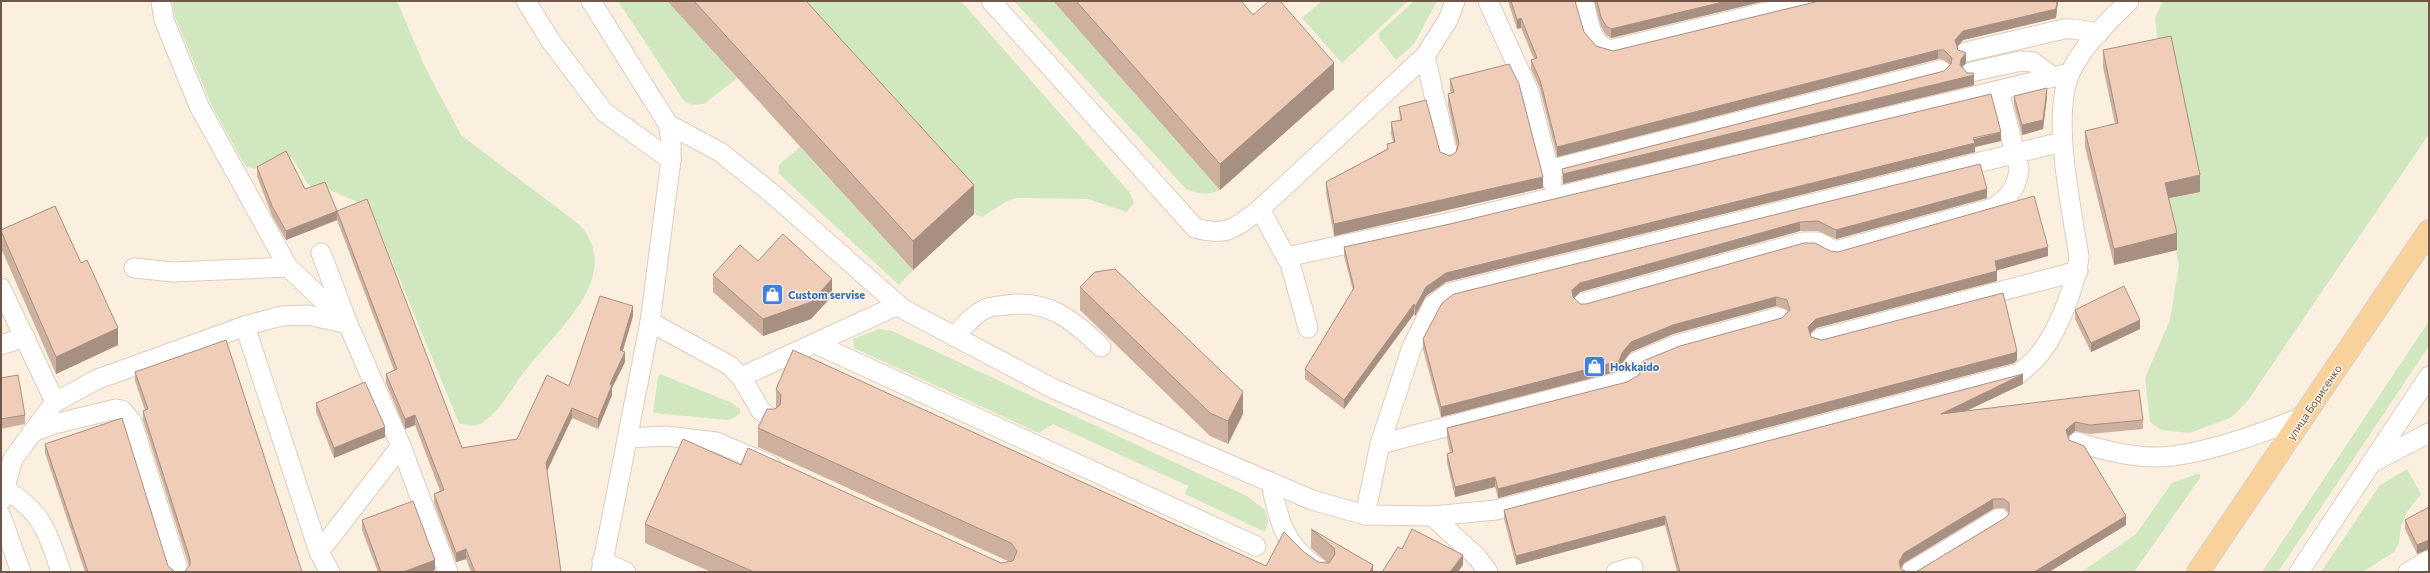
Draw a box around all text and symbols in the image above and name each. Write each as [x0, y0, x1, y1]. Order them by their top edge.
shop icon: Custom servise [759, 281, 785, 307]
place label: Custom servise [788, 288, 865, 301]
shop icon: Hokkaido [1582, 353, 1608, 379]
place label: Hokkaido [1610, 360, 1660, 373]
street label: улица Борисенко [2284, 361, 2344, 442]

